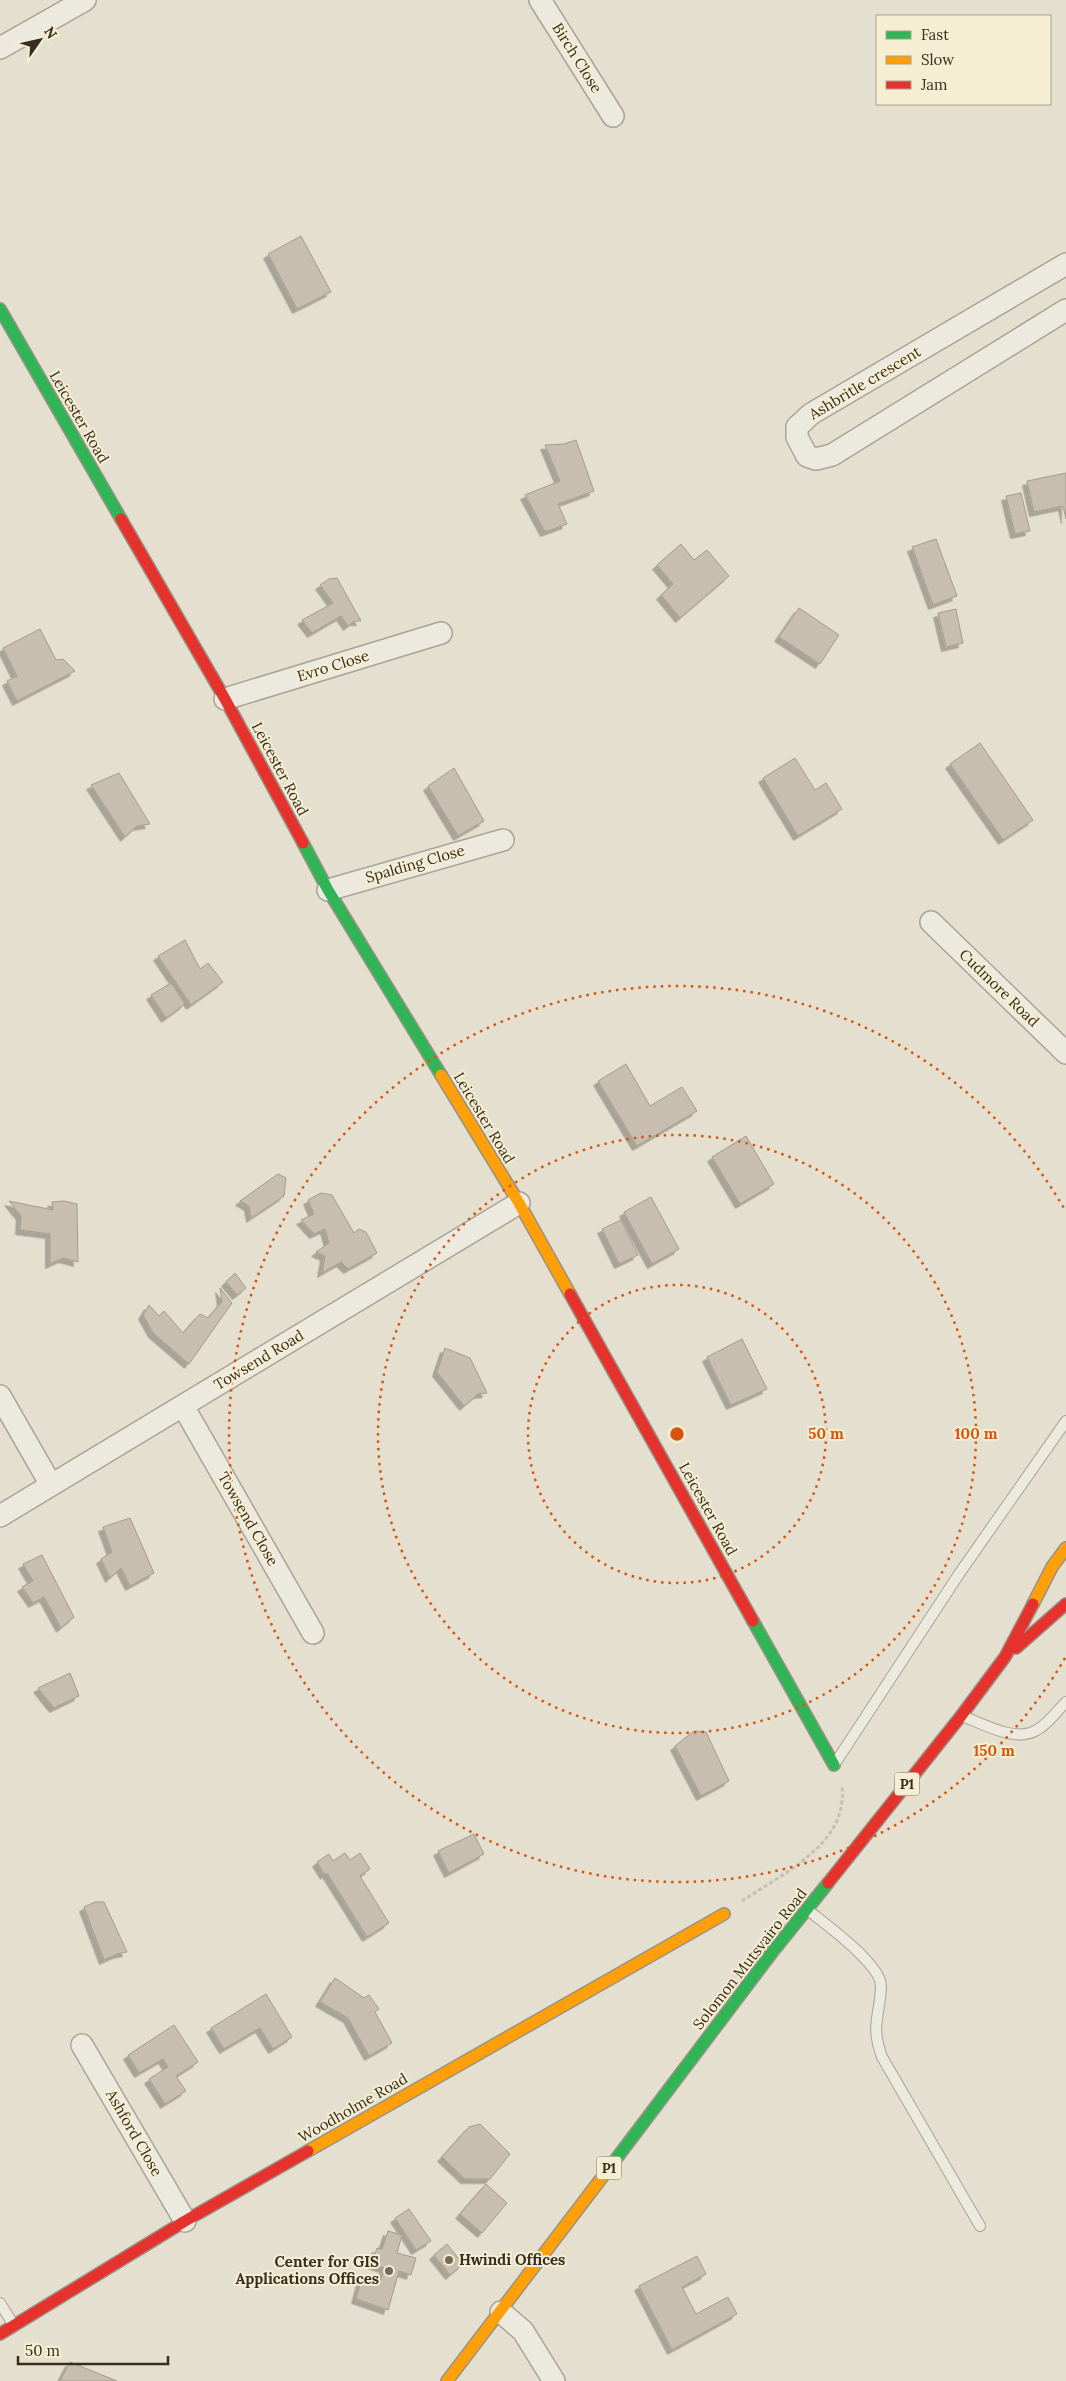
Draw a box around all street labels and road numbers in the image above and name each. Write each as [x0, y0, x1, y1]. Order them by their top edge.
street label: Birch Close [548, 19, 606, 96]
street label: Ashbritle crescent [804, 342, 924, 424]
street label: Leicester Road [45, 367, 113, 466]
street label: Evro Close [295, 646, 371, 685]
street label: Leicester Road [248, 719, 313, 819]
street label: Spalding Close [363, 840, 467, 887]
street label: Cudmore Road [955, 945, 1043, 1031]
street label: Leicester Road [450, 1069, 519, 1167]
street label: Towsend Road [210, 1325, 307, 1394]
street label: Leicester Road [675, 1459, 742, 1559]
street label: Towsend Close [214, 1469, 283, 1569]
road number: P1 [894, 1772, 920, 1796]
street label: Solomon Mutsvairo Road [689, 1884, 811, 2033]
street label: Woodholme Road [295, 2069, 411, 2147]
street label: Ashford Close [102, 2085, 167, 2179]
road number: P1 [596, 2156, 622, 2180]

